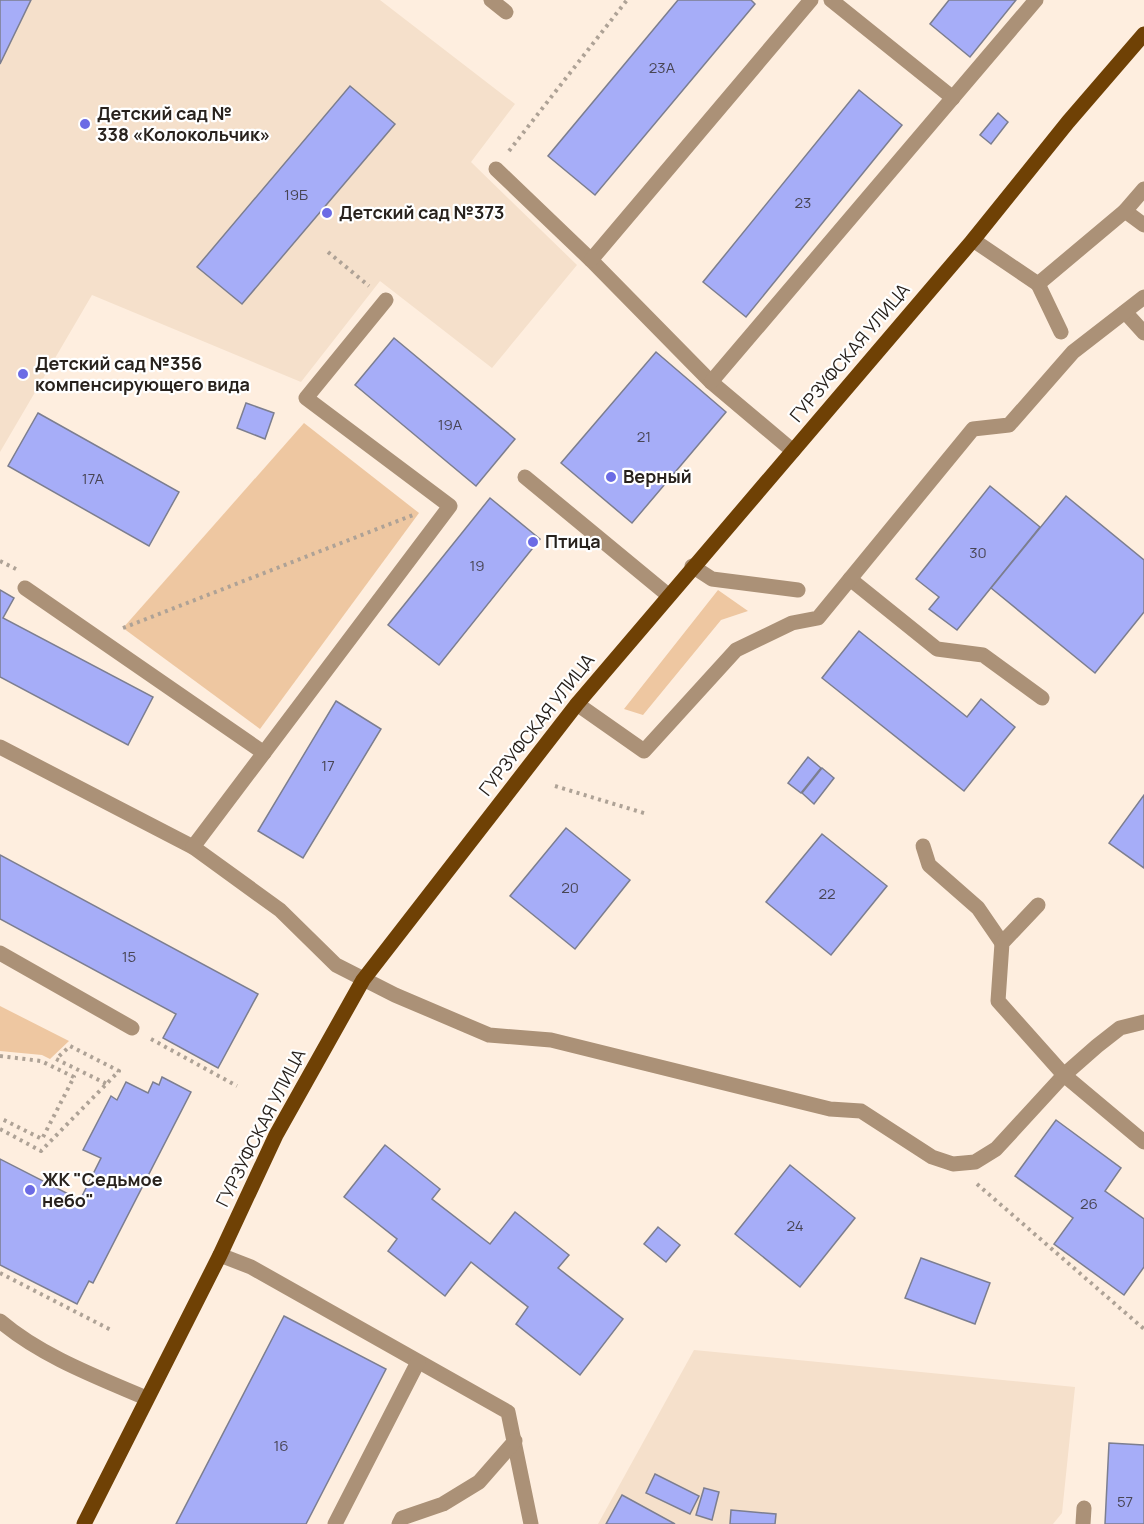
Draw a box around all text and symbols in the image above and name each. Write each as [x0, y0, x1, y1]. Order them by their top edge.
house number: 23А [649, 57, 676, 78]
place label: Детский сад № 338 «Колокольчик» [97, 101, 270, 146]
marker: Детский сад № 338 «Колокольчик» [78, 117, 92, 131]
house number: 19Б [284, 184, 308, 205]
house number: 23 [795, 192, 811, 213]
place label: Детский сад №373 [339, 200, 504, 224]
marker: Детский сад №373 [320, 206, 334, 220]
street label: ГУРЗУФСКАЯ УЛИЦА [784, 277, 915, 427]
place label: Детский сад №356 компенсирующего вида [35, 351, 250, 396]
marker: Детский сад №356 компенсирующего вида [16, 367, 30, 381]
house number: 19А [438, 414, 463, 435]
house number: 21 [637, 426, 651, 447]
place label: Верный [623, 464, 692, 488]
house number: 17А [82, 468, 105, 489]
marker: Верный [604, 470, 618, 484]
place label: Птица [545, 529, 601, 553]
marker: Птица [526, 535, 540, 549]
house number: 30 [969, 542, 987, 563]
house number: 19 [469, 555, 485, 576]
street label: ГУРЗУФСКАЯ УЛИЦА [473, 648, 600, 800]
house number: 17 [321, 755, 335, 776]
house number: 20 [561, 877, 579, 898]
house number: 22 [818, 883, 836, 904]
house number: 15 [122, 946, 136, 967]
street label: ГУРЗУФСКАЯ УЛИЦА [210, 1044, 311, 1211]
place label: ЖК "Седьмое небо" [42, 1167, 163, 1212]
marker: ЖК "Седьмое небо" [23, 1183, 37, 1197]
house number: 26 [1080, 1193, 1098, 1214]
house number: 24 [786, 1215, 804, 1236]
house number: 16 [273, 1435, 289, 1456]
house number: 57 [1117, 1491, 1133, 1512]

